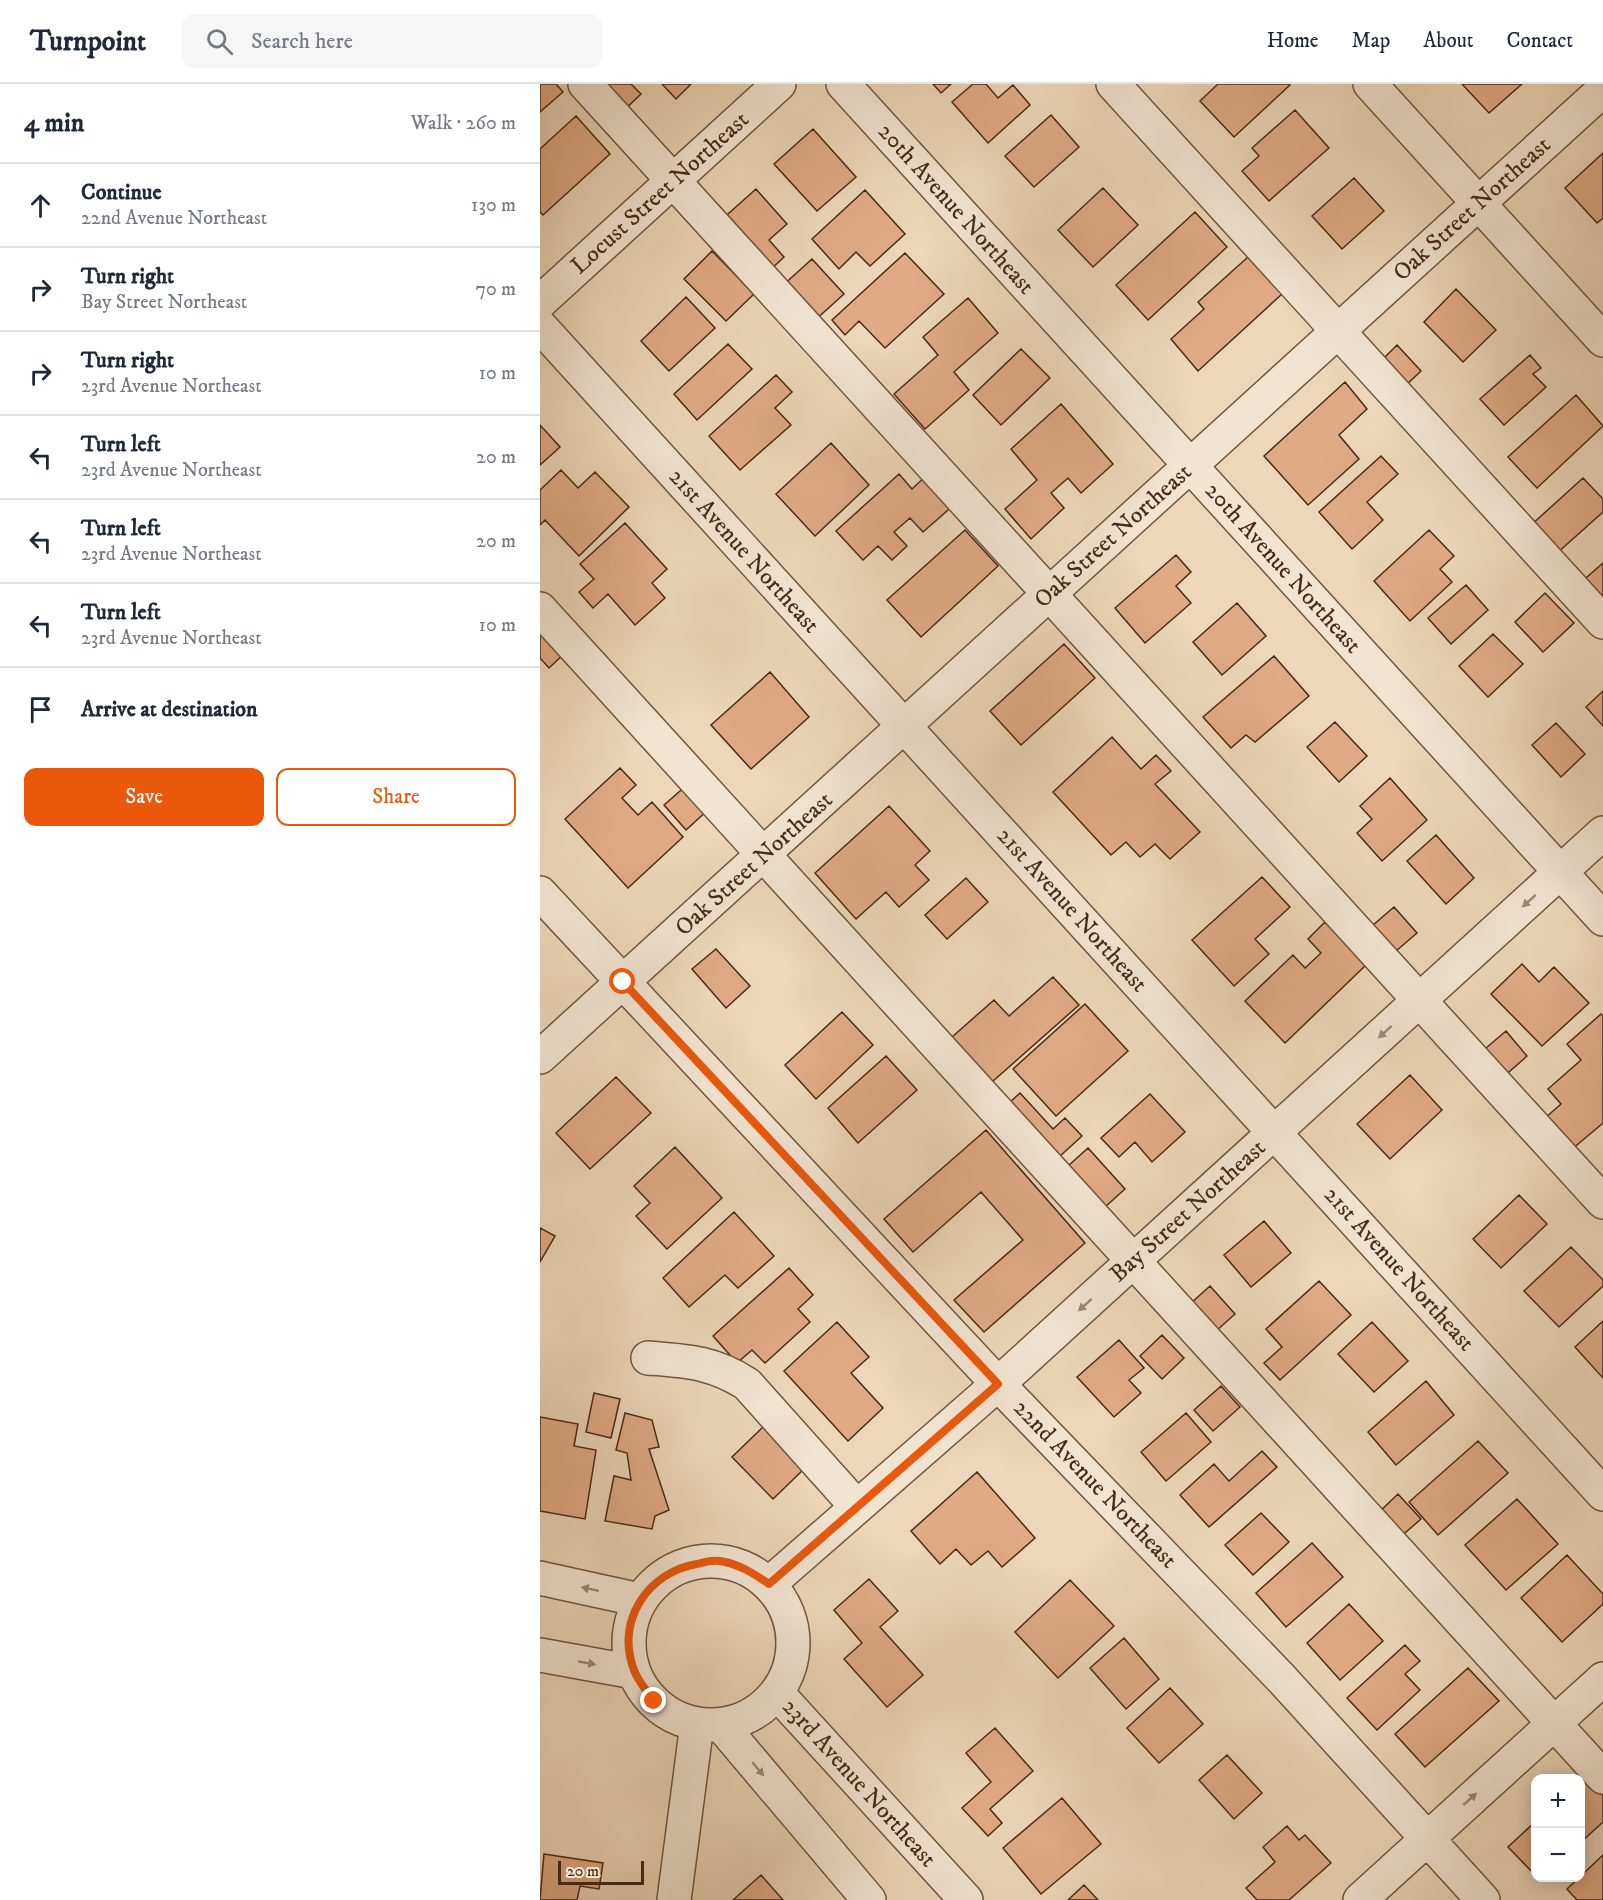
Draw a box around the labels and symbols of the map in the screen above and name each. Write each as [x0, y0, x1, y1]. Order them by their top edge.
street label: Locust Street Northeast [565, 105, 756, 281]
street label: 20th Avenue Northeast [871, 117, 1041, 301]
street label: Oak Street Northeast [1387, 130, 1557, 288]
street label: Oak Street Northeast [1028, 457, 1198, 615]
street label: 21st Avenue Northeast [662, 462, 826, 640]
street label: 20th Avenue Northeast [1198, 476, 1368, 660]
street label: Oak Street Northeast [669, 785, 839, 943]
street label: 21st Avenue Northeast [990, 821, 1154, 999]
one-way arrow [1521, 894, 1536, 908]
route start [609, 968, 635, 994]
one-way arrow [1377, 1025, 1392, 1039]
street label: Bay Street Northeast [1104, 1133, 1272, 1289]
street label: 21st Avenue Northeast [1317, 1180, 1481, 1358]
one-way arrow [1078, 1298, 1093, 1311]
street label: 22nd Avenue Northeast [1007, 1393, 1184, 1575]
one-way arrow [580, 1584, 599, 1593]
one-way arrow [578, 1659, 597, 1668]
route end [640, 1687, 666, 1713]
street label: 23rd Avenue Northeast [775, 1692, 943, 1874]
one-way arrow [752, 1761, 765, 1777]
one-way arrow [1463, 1792, 1478, 1806]
scale bar [558, 1858, 644, 1886]

